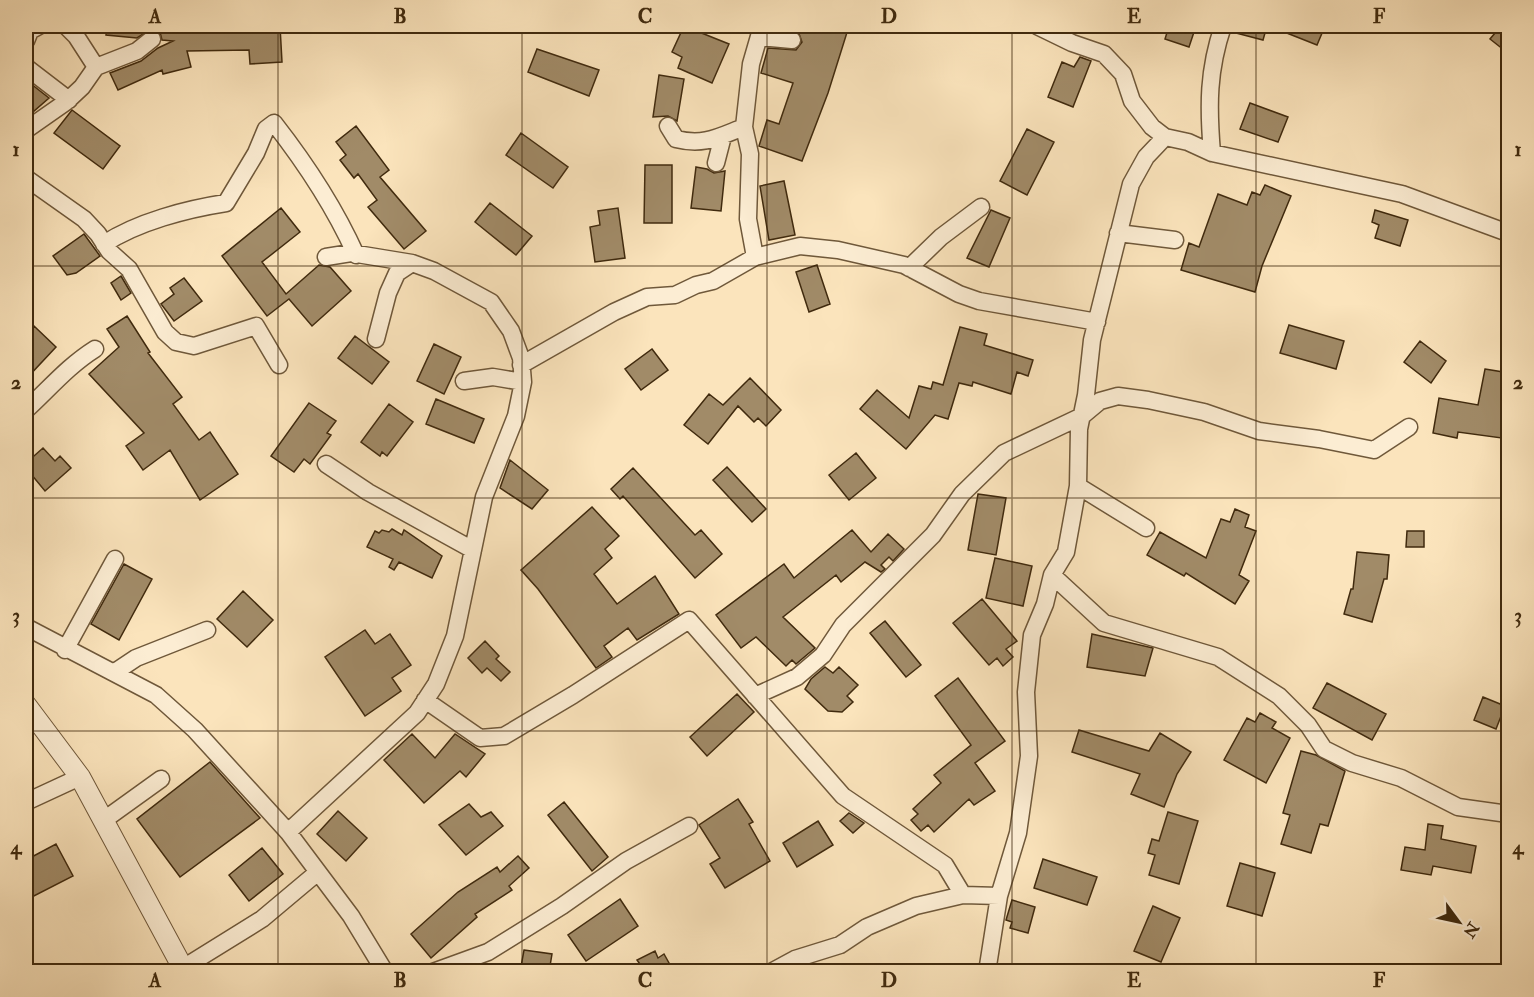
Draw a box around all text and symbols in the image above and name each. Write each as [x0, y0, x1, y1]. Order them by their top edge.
text: A [148, 4, 162, 29]
text: B [393, 4, 407, 29]
text: C [638, 4, 652, 29]
text: D [881, 4, 897, 29]
text: E [1127, 4, 1142, 29]
text: F [1373, 4, 1386, 29]
text: 1 [12, 137, 20, 162]
text: 1 [1514, 137, 1522, 162]
text: 2 [11, 370, 21, 395]
text: 2 [1513, 370, 1523, 395]
text: 3 [12, 603, 20, 628]
text: 3 [1514, 603, 1522, 628]
text: 4 [10, 835, 23, 860]
text: 4 [1512, 835, 1525, 860]
north arrow [1429, 892, 1489, 952]
text: N [1458, 917, 1484, 942]
text: A [148, 968, 162, 993]
text: B [393, 968, 407, 993]
text: C [638, 968, 652, 993]
text: D [881, 968, 897, 993]
text: E [1127, 968, 1142, 993]
text: F [1373, 968, 1386, 993]

